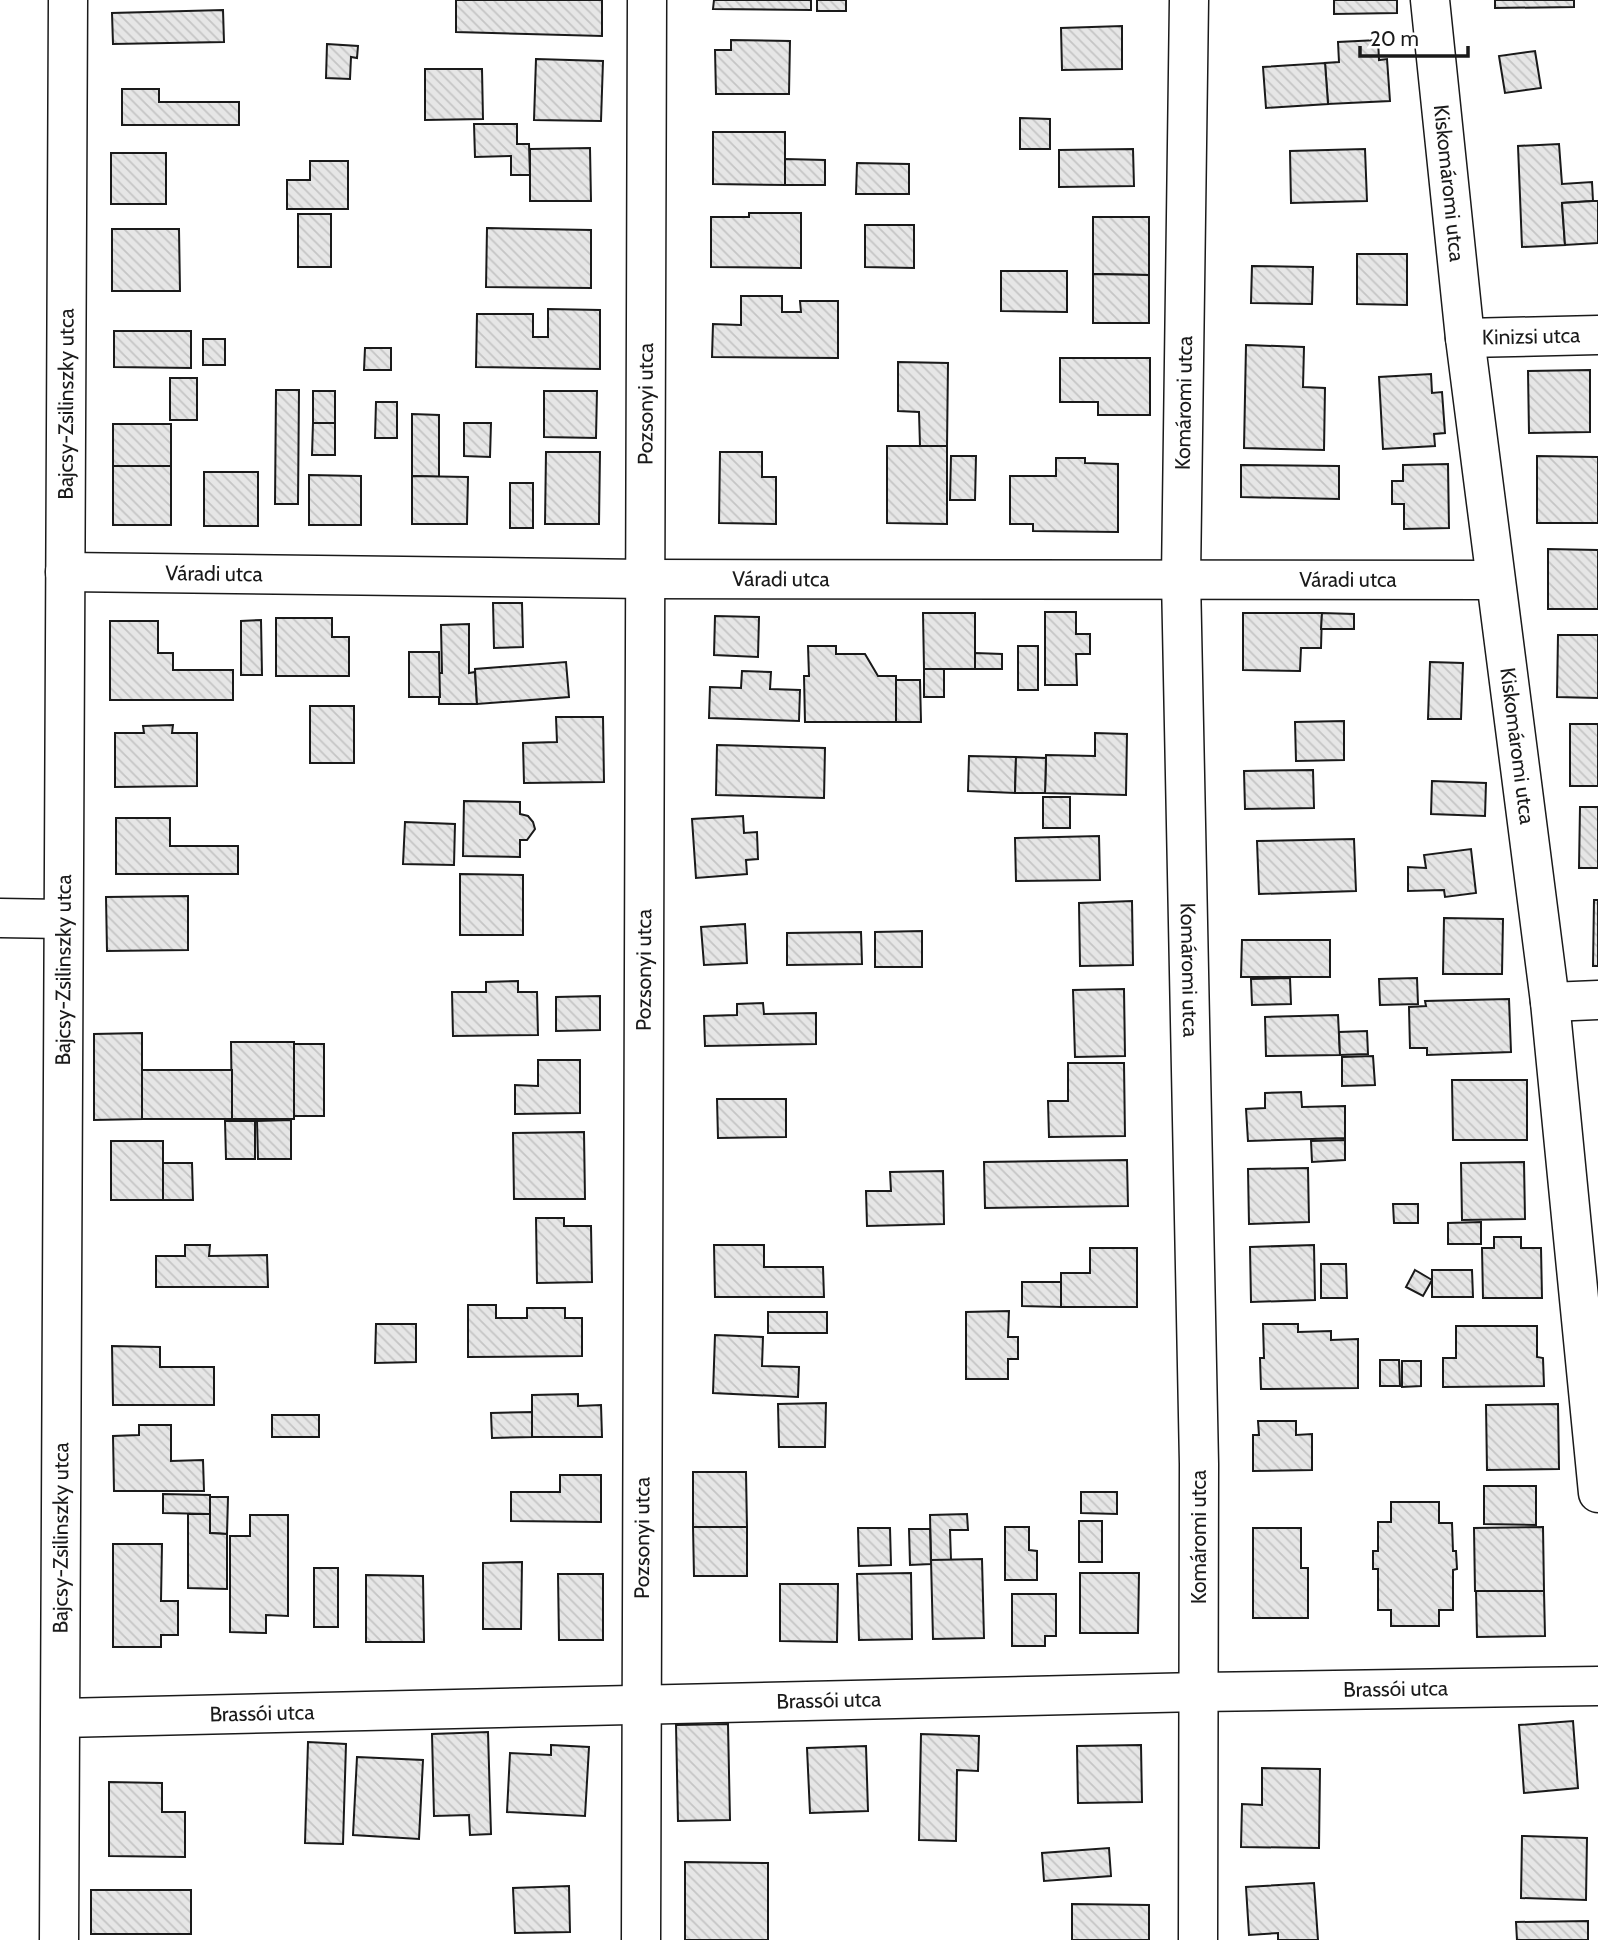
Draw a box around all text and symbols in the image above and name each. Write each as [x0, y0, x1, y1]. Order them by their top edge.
scale bar [1360, 14, 1468, 58]
text: 20 m [1370, 26, 1419, 51]
street label: Kiskomáromi utca [1429, 103, 1470, 263]
street label: Bajcsy-Zsilinszky utca [53, 308, 79, 500]
street label: Kinizsi utca [1481, 322, 1580, 350]
street label: Komáromi utca [1170, 336, 1197, 470]
street label: Pozsonyi utca [633, 343, 658, 465]
street label: Váradi utca [165, 560, 263, 586]
street label: Váradi utca [732, 566, 830, 591]
street label: Váradi utca [1299, 567, 1397, 592]
street label: Kiskomáromi utca [1495, 666, 1540, 826]
street label: Bajcsy-Zsilinszky utca [50, 874, 76, 1066]
street label: Komáromi utca [1176, 902, 1203, 1037]
street label: Pozsonyi utca [631, 909, 656, 1031]
street label: Bajcsy-Zsilinszky utca [47, 1442, 74, 1634]
street label: Komáromi utca [1186, 1470, 1211, 1604]
street label: Pozsonyi utca [629, 1477, 654, 1599]
street label: Brassói utca [1343, 1675, 1448, 1702]
street label: Brassói utca [776, 1686, 881, 1714]
street label: Brassói utca [209, 1699, 315, 1727]

